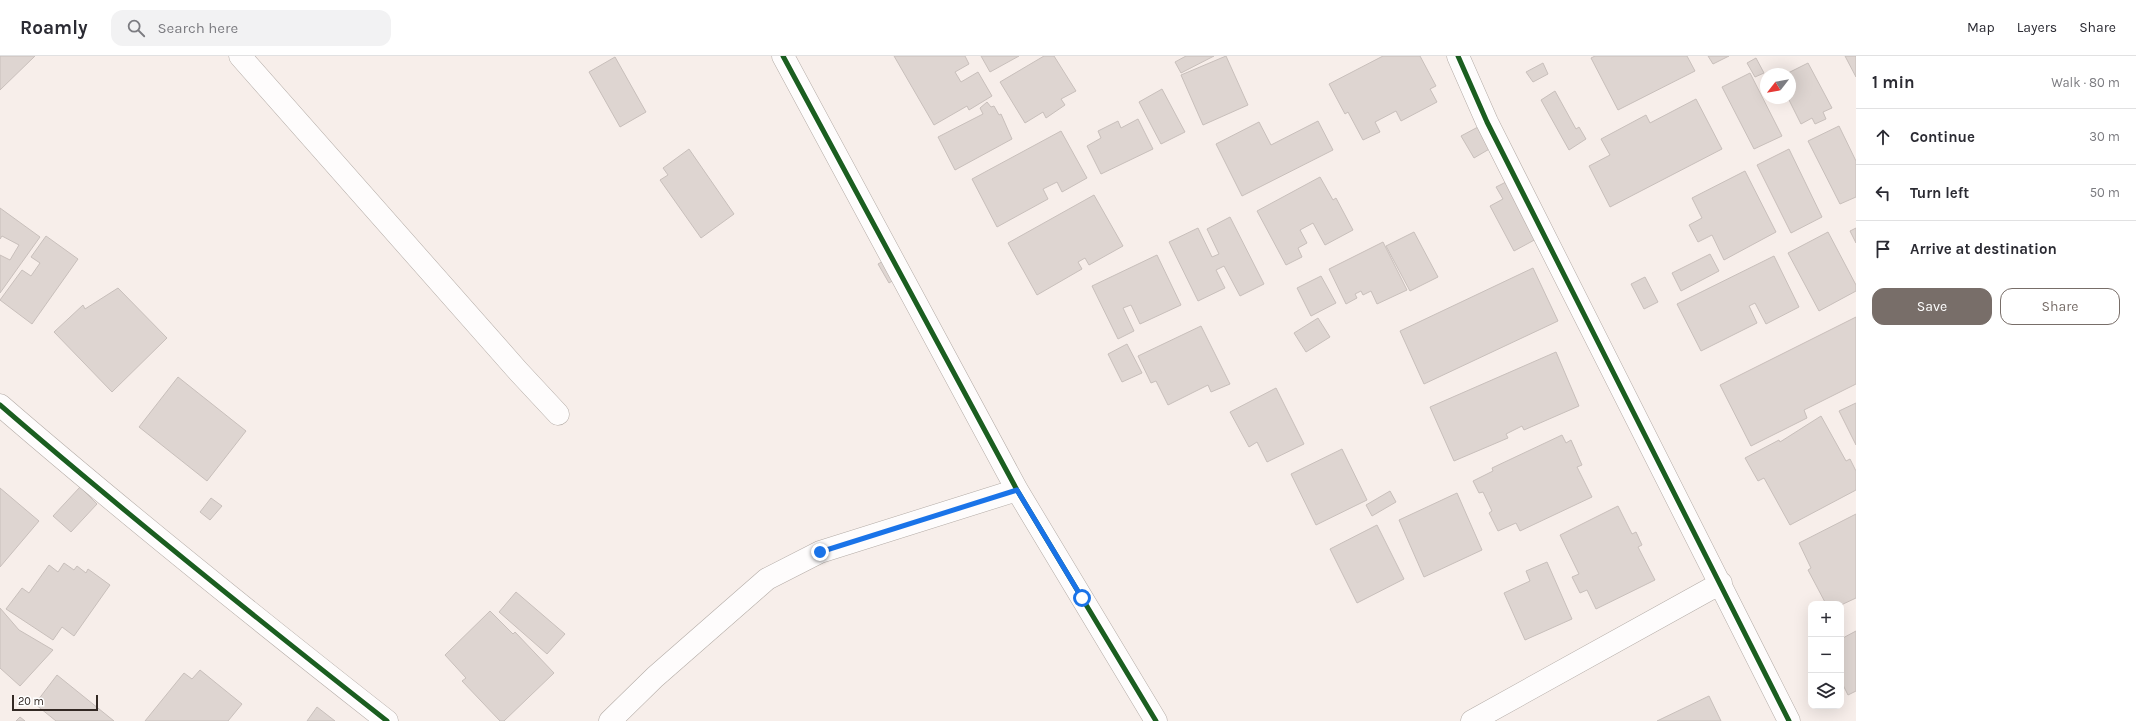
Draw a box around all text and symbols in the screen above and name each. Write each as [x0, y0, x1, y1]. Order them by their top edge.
search box [111, 10, 391, 46]
text: Roamly [20, 17, 87, 39]
icon: search [125, 17, 147, 39]
text: Search here [157, 19, 238, 37]
text: Map [1967, 19, 1995, 36]
text: Layers [2017, 19, 2057, 36]
text: Share [2079, 19, 2116, 36]
north arrow [1760, 68, 1796, 104]
text: 1 min [1872, 72, 1915, 92]
text: Walk · 80 m [2051, 75, 2120, 90]
icon: ahead [1872, 126, 1894, 148]
text: Continue [1910, 128, 1975, 146]
text: 30 m [2089, 129, 2120, 144]
icon: left [1872, 182, 1894, 204]
text: Turn left [1910, 184, 1969, 202]
text: 50 m [2090, 185, 2120, 200]
icon: arrive [1872, 238, 1894, 260]
text: Arrive at destination [1910, 240, 2057, 258]
button: Save [1872, 288, 1992, 325]
button: Share [2000, 288, 2120, 325]
route end [811, 543, 829, 561]
route start [1073, 589, 1091, 607]
map controls [1808, 601, 1844, 709]
button: + [1808, 601, 1844, 637]
button: − [1808, 637, 1844, 673]
button: layers [1808, 673, 1844, 709]
scale bar [12, 693, 98, 712]
text: 20 m [18, 695, 44, 708]

